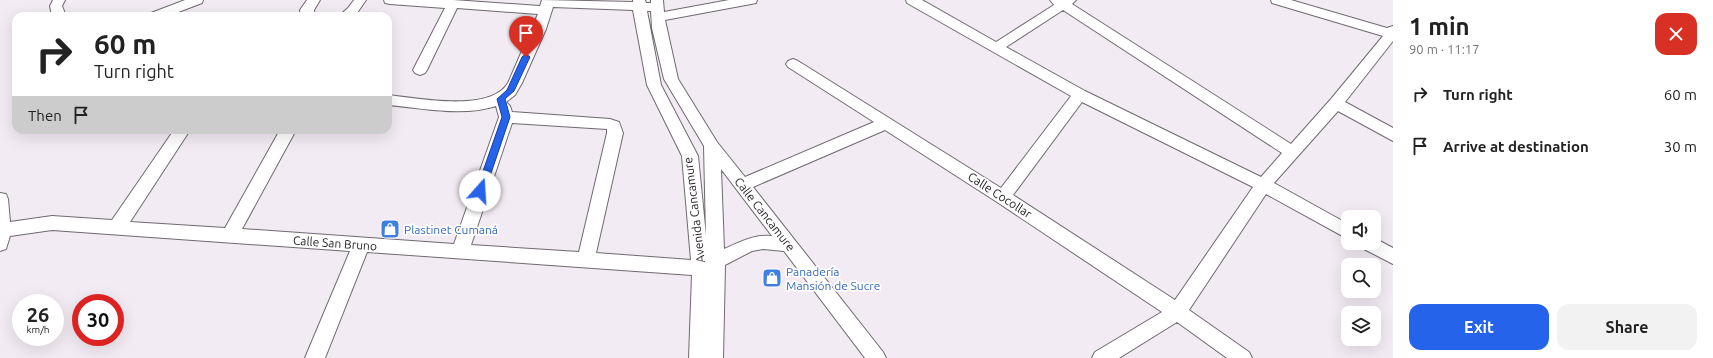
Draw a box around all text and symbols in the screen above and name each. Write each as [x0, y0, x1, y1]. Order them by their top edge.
text: 1 min [1409, 13, 1470, 40]
button: close [1655, 13, 1697, 55]
pin [509, 16, 543, 57]
icon: arrive [515, 22, 537, 44]
icon: right [28, 28, 80, 80]
text: 60 m [94, 28, 156, 59]
text: 90 m · 11:17 [1409, 42, 1480, 56]
text: Turn right [94, 61, 174, 81]
icon: right [1409, 83, 1431, 105]
text: Turn right [1443, 86, 1513, 103]
text: 60 m [1664, 86, 1697, 103]
icon: arrive [70, 104, 92, 126]
text: Then [28, 107, 62, 124]
icon: arrive [1409, 135, 1431, 157]
text: Arrive at destination [1443, 138, 1589, 155]
text: 30 m [1664, 138, 1697, 155]
street label: Avenida Cancamure [681, 156, 707, 264]
position arrow [459, 170, 501, 212]
street label: Calle Cocollar [966, 170, 1035, 221]
street label: Calle Cancamure [732, 175, 798, 253]
map controls [1341, 210, 1381, 346]
button: sound [1341, 210, 1381, 250]
shop icon: Plastinet Cumaná [379, 218, 401, 240]
place label: Plastinet Cumaná [404, 223, 498, 236]
street label: Calle San Bruno [293, 234, 377, 252]
button: search [1341, 258, 1381, 298]
place label: Panadería Mansión de Sucre [786, 265, 880, 292]
shop icon: Panadería Mansión de Sucre [761, 267, 783, 289]
speed limit sign: 30 [72, 294, 124, 346]
text: 26 [27, 303, 49, 326]
button: Exit [1409, 304, 1549, 350]
button: Share [1557, 304, 1697, 350]
button: layers [1341, 306, 1381, 346]
text: km/h [26, 324, 50, 335]

